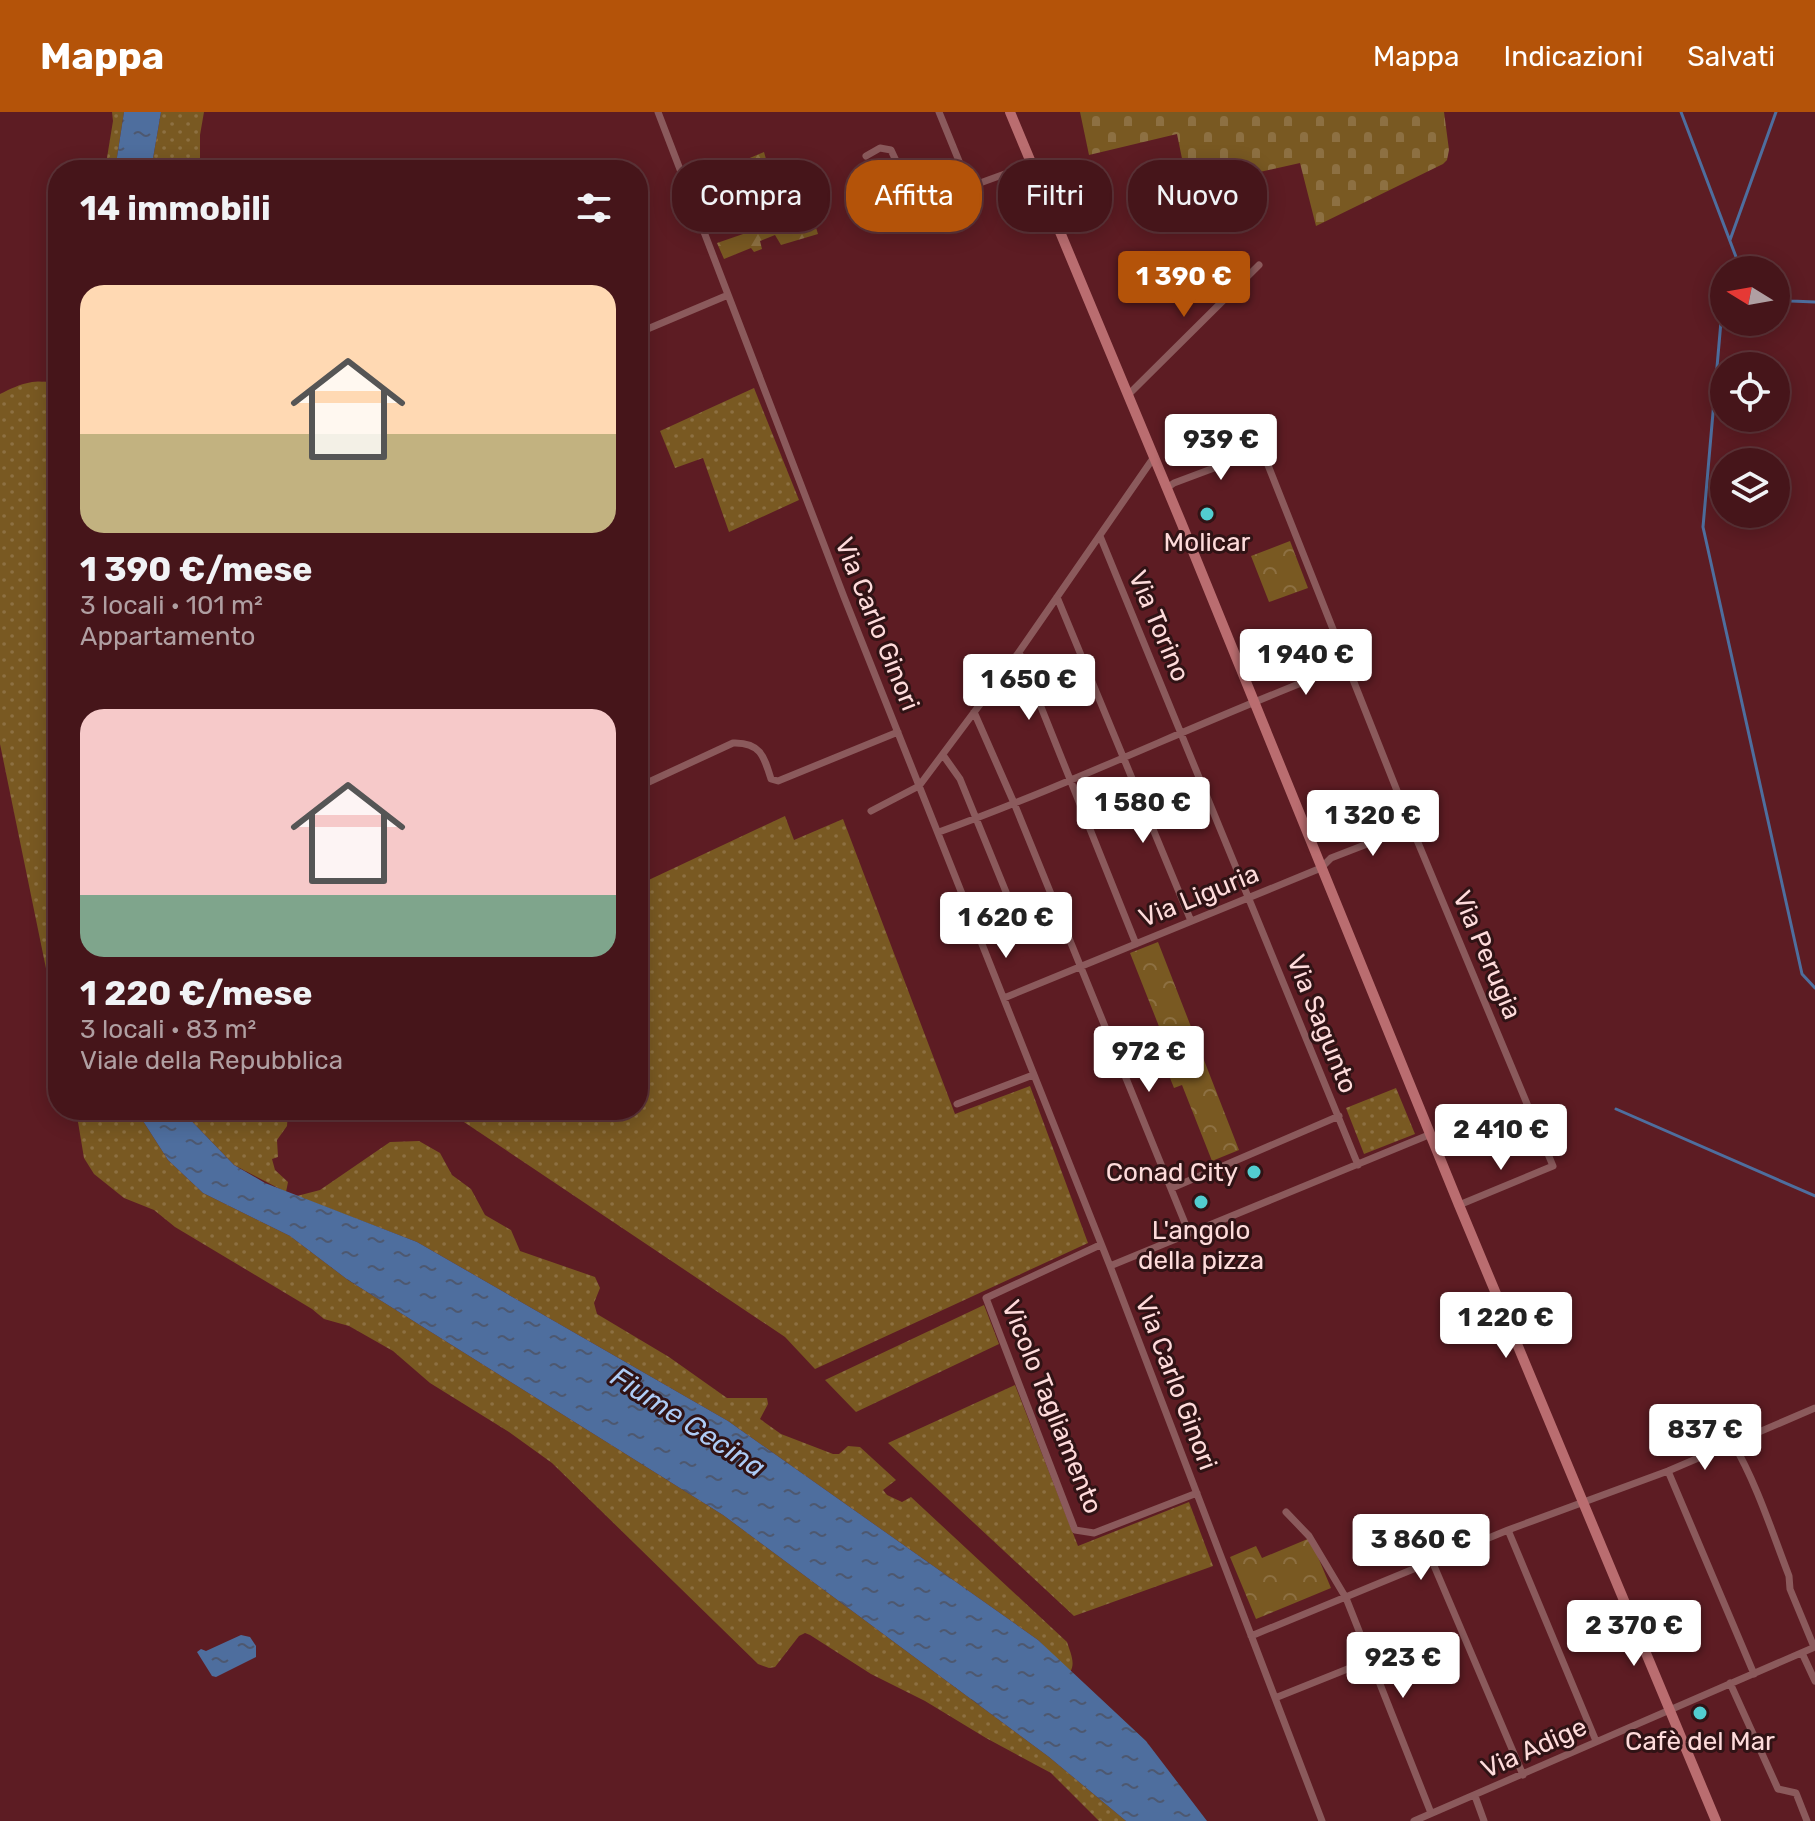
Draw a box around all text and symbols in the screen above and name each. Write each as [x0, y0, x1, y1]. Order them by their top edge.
text: Mappa [40, 33, 164, 79]
text: Mappa [1373, 40, 1460, 73]
text: Indicazioni [1504, 40, 1643, 73]
text: Salvati [1687, 40, 1775, 73]
chip: Compra [672, 160, 830, 232]
chip: Affitta [846, 160, 982, 232]
chip: Filtri [998, 160, 1112, 232]
chip: Nuovo [1128, 160, 1267, 232]
icon: filters [572, 186, 616, 230]
text: 14 immobili [80, 188, 271, 229]
pin: 1 390 € [1110, 251, 1258, 319]
north arrow [1710, 256, 1790, 336]
map controls [1710, 256, 1790, 528]
text: 1 390 € [1136, 261, 1232, 292]
icon: home [276, 337, 420, 481]
button: locate [1710, 352, 1790, 432]
pin: 939 € [1165, 414, 1277, 482]
text: 939 € [1183, 424, 1259, 455]
button: layers [1710, 448, 1790, 528]
marker: Molicar [1198, 505, 1216, 523]
place label: Molicar [1164, 527, 1250, 558]
street label: Via Carlo Ginori [828, 533, 926, 715]
text: 1 390 €/mese [80, 549, 312, 590]
street label: Via Torino [1122, 566, 1196, 686]
text: 3 locali · 101 m² [80, 590, 263, 621]
text: Appartamento [80, 621, 256, 652]
pin: 1 940 € [1232, 629, 1380, 697]
text: 1 940 € [1258, 639, 1354, 670]
pin: 1 650 € [955, 654, 1103, 722]
text: 1 650 € [981, 664, 1077, 695]
icon: home [276, 761, 420, 905]
pin: 1 580 € [1069, 777, 1217, 845]
text: 1 580 € [1095, 787, 1191, 818]
pin: 1 320 € [1299, 790, 1447, 858]
text: 1 320 € [1325, 800, 1421, 831]
street label: Via Liguria [1135, 858, 1263, 934]
street label: Via Perugia [1446, 886, 1528, 1024]
pin: 1 620 € [932, 892, 1080, 960]
text: 1 620 € [958, 902, 1054, 933]
street label: Via Sagunto [1280, 950, 1364, 1098]
text: 1 220 €/mese [80, 973, 312, 1014]
text: 3 locali · 83 m² [80, 1014, 256, 1045]
pin: 972 € [1093, 1026, 1205, 1094]
text: 972 € [1112, 1036, 1186, 1067]
text: Viale della Repubblica [80, 1045, 343, 1076]
pin: 2 410 € [1427, 1104, 1575, 1172]
text: 2 410 € [1453, 1114, 1549, 1145]
place label: Conad City [1106, 1157, 1238, 1188]
marker: Conad City [1245, 1163, 1263, 1181]
marker: L'angolo della pizza [1192, 1193, 1210, 1211]
place label: L'angolo della pizza [1138, 1215, 1264, 1276]
street label: Via Carlo Ginori [1129, 1292, 1223, 1474]
pin: 1 220 € [1432, 1292, 1580, 1360]
street label: Vicolo Tagliamento [995, 1296, 1109, 1518]
text: 1 220 € [1458, 1302, 1554, 1333]
water label: Fiume Cecina [605, 1360, 771, 1484]
pin: 837 € [1649, 1404, 1761, 1472]
text: 837 € [1667, 1414, 1743, 1445]
pin: 3 860 € [1347, 1514, 1495, 1582]
text: 3 860 € [1371, 1524, 1471, 1555]
pin: 2 370 € [1560, 1600, 1708, 1668]
text: 2 370 € [1585, 1610, 1683, 1641]
pin: 923 € [1347, 1632, 1459, 1700]
text: 923 € [1365, 1642, 1441, 1673]
marker: Cafè del Mar [1691, 1704, 1709, 1722]
street label: Via Adige [1476, 1711, 1592, 1785]
place label: Cafè del Mar [1625, 1726, 1775, 1757]

